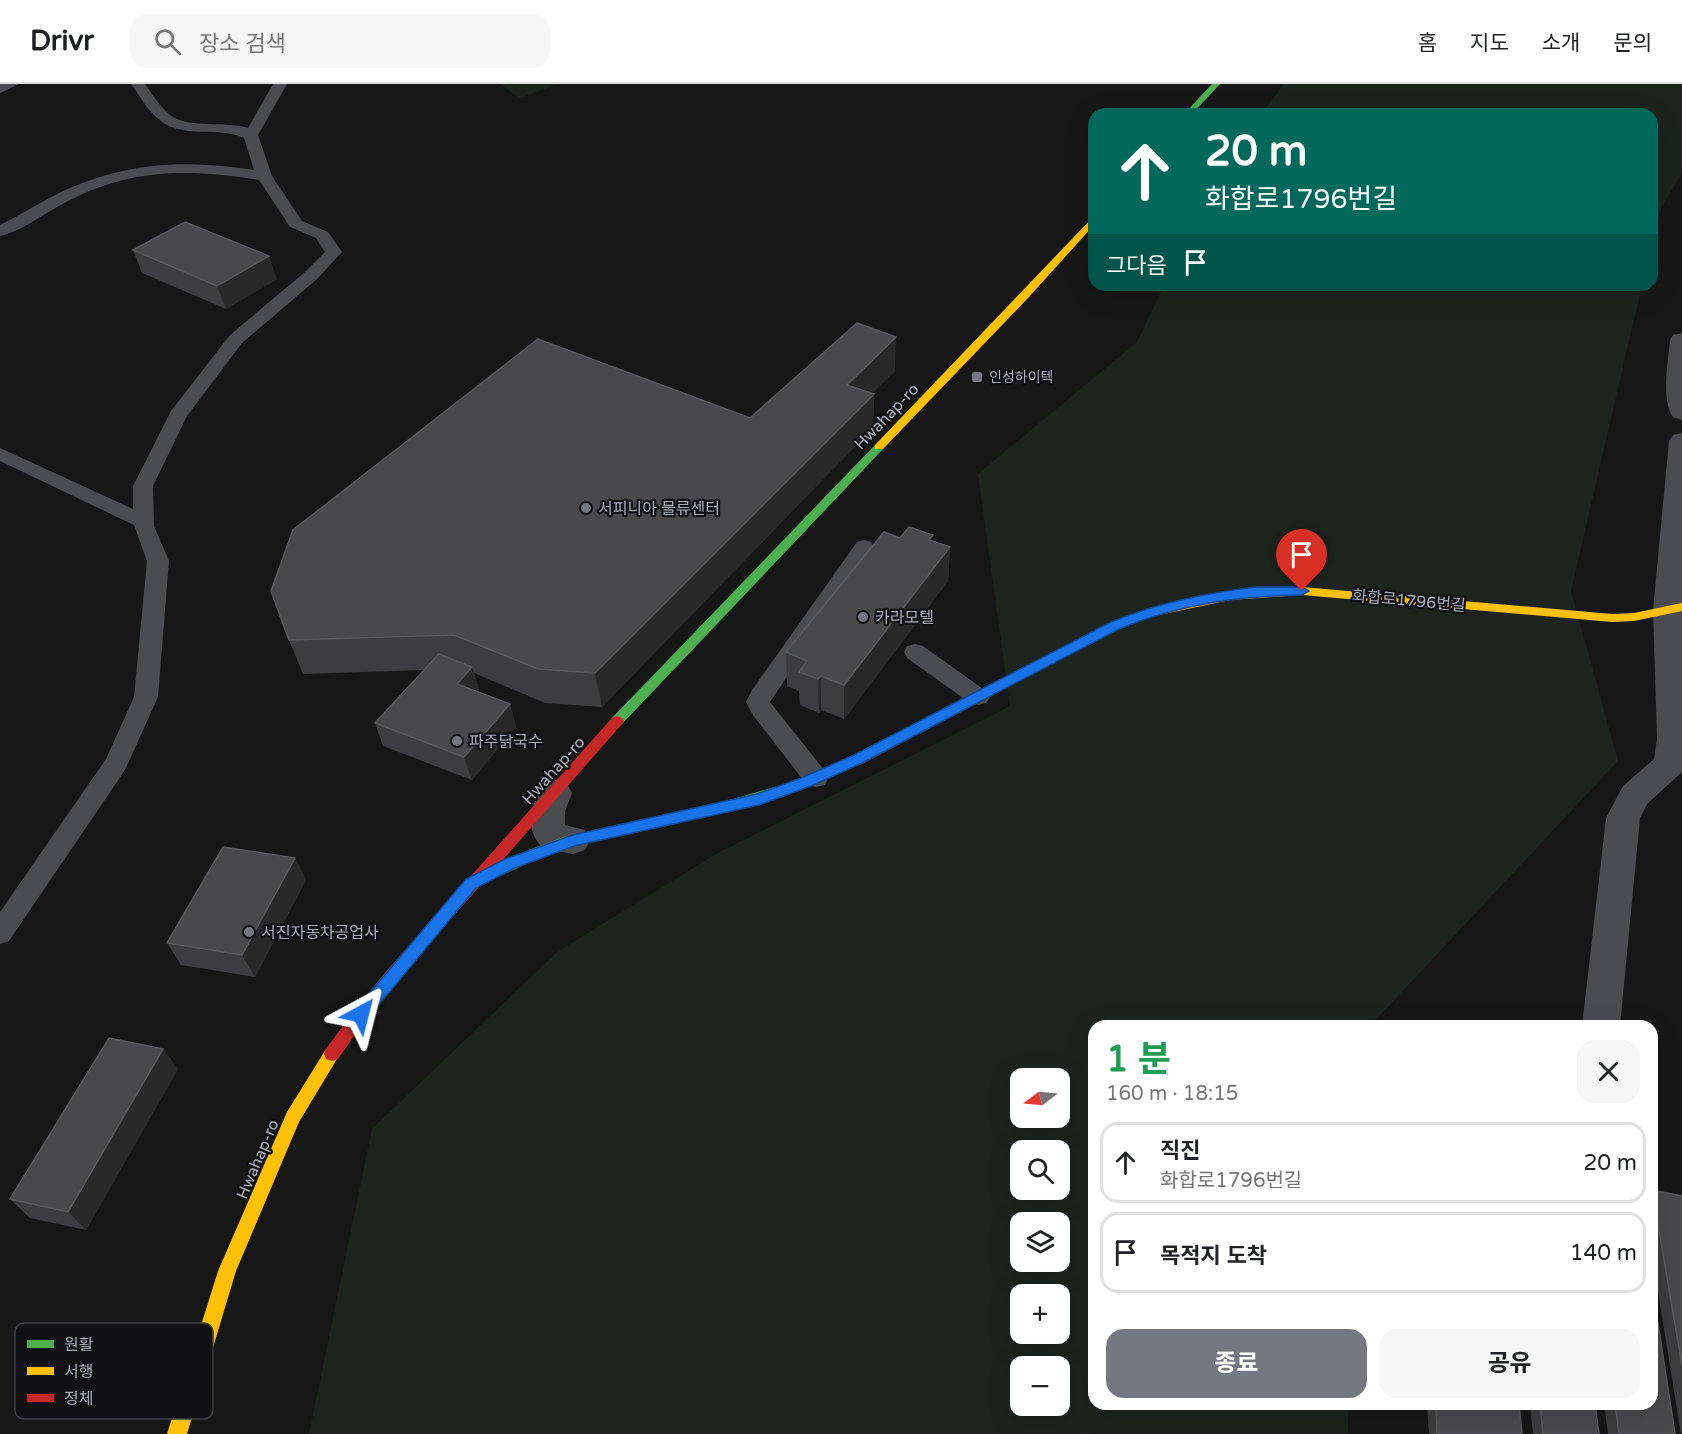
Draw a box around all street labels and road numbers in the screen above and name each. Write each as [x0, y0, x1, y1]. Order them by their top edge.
street label: Hwahap-ro [850, 379, 923, 454]
street label: 화합로1796번길 [1351, 586, 1466, 616]
street label: Hwahap-ro [518, 733, 589, 809]
street label: Hwahap-ro [232, 1117, 284, 1202]

